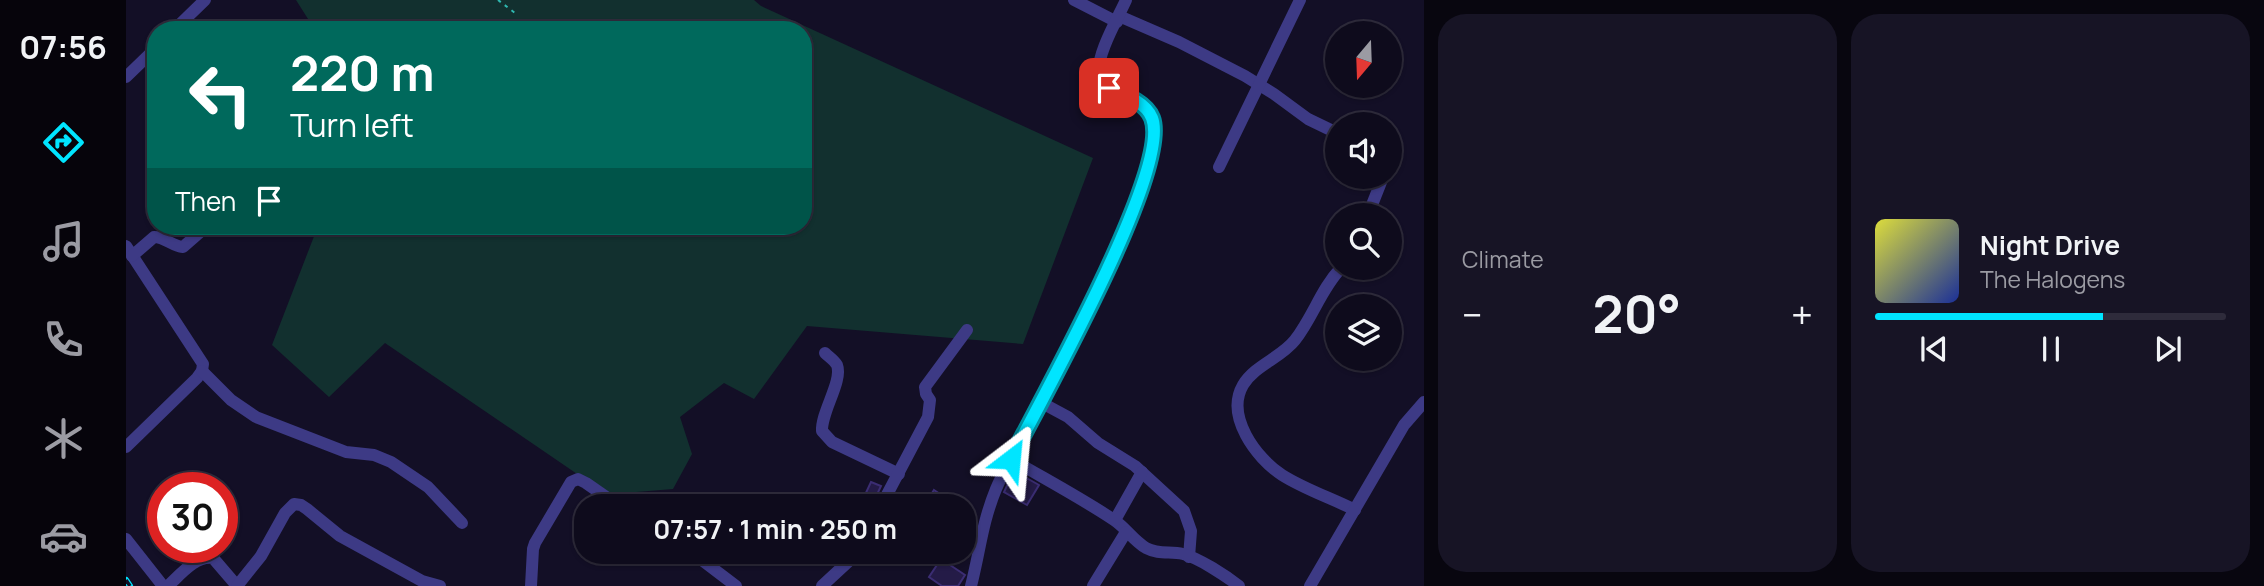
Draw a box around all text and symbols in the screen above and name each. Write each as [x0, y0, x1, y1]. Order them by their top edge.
north arrow [1325, 21, 1402, 98]
map controls [1325, 21, 1402, 371]
text: 07:56 [19, 25, 107, 69]
text: 220 m [290, 39, 434, 106]
icon: left [175, 49, 266, 140]
pin [1079, 58, 1139, 118]
icon: arrive [1090, 69, 1128, 107]
text: Turn left [290, 103, 414, 147]
button: sound [1325, 112, 1402, 189]
icon: directions [39, 118, 88, 167]
icon: arrive [250, 182, 288, 220]
text: Then [175, 183, 236, 219]
button: search [1325, 203, 1402, 280]
icon: music [39, 217, 88, 266]
text: Night Drive [1980, 227, 2120, 263]
text: Climate [1462, 243, 1544, 275]
text: The Halogens [1980, 263, 2125, 295]
text: 20° [1593, 278, 1681, 349]
text: − [1462, 288, 1483, 340]
text: + [1791, 288, 1813, 340]
button: layers [1325, 294, 1402, 371]
icon: phone [39, 315, 88, 364]
icon: previous [1915, 330, 1953, 368]
icon: pause [2032, 330, 2070, 368]
icon: next [2149, 330, 2187, 368]
icon: climate [39, 414, 88, 463]
position arrow [974, 422, 1048, 496]
speed limit sign: 30 [147, 472, 238, 563]
text: 07:57 · 1 min · 250 m [653, 511, 897, 547]
icon: car [39, 512, 88, 561]

